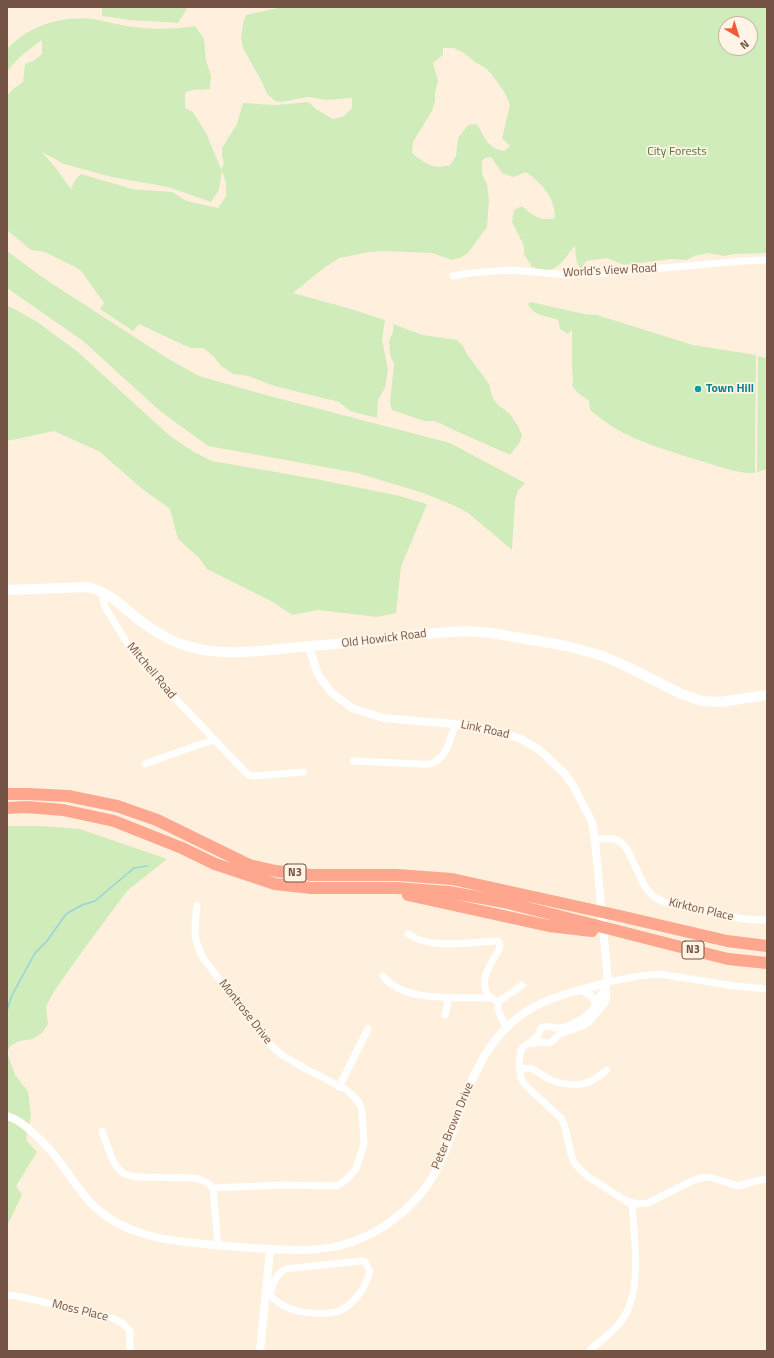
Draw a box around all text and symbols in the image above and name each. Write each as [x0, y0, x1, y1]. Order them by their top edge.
north arrow [718, 16, 758, 56]
text: N [737, 36, 753, 53]
park label: City Forests [647, 145, 707, 159]
street label: World's View Road [563, 261, 657, 281]
place label: Town Hill [706, 382, 754, 396]
marker: Town Hill [693, 384, 703, 394]
street label: Old Howick Road [341, 627, 427, 651]
street label: Mitchell Road [123, 640, 179, 702]
street label: Link Road [459, 718, 511, 742]
road number: N3 [284, 864, 306, 882]
street label: Kirkton Place [667, 896, 735, 924]
road number: N3 [682, 941, 704, 959]
street label: Montrose Drive [215, 977, 275, 1047]
street label: Peter Brown Drive [429, 1081, 477, 1171]
street label: Moss Place [50, 1297, 110, 1325]

